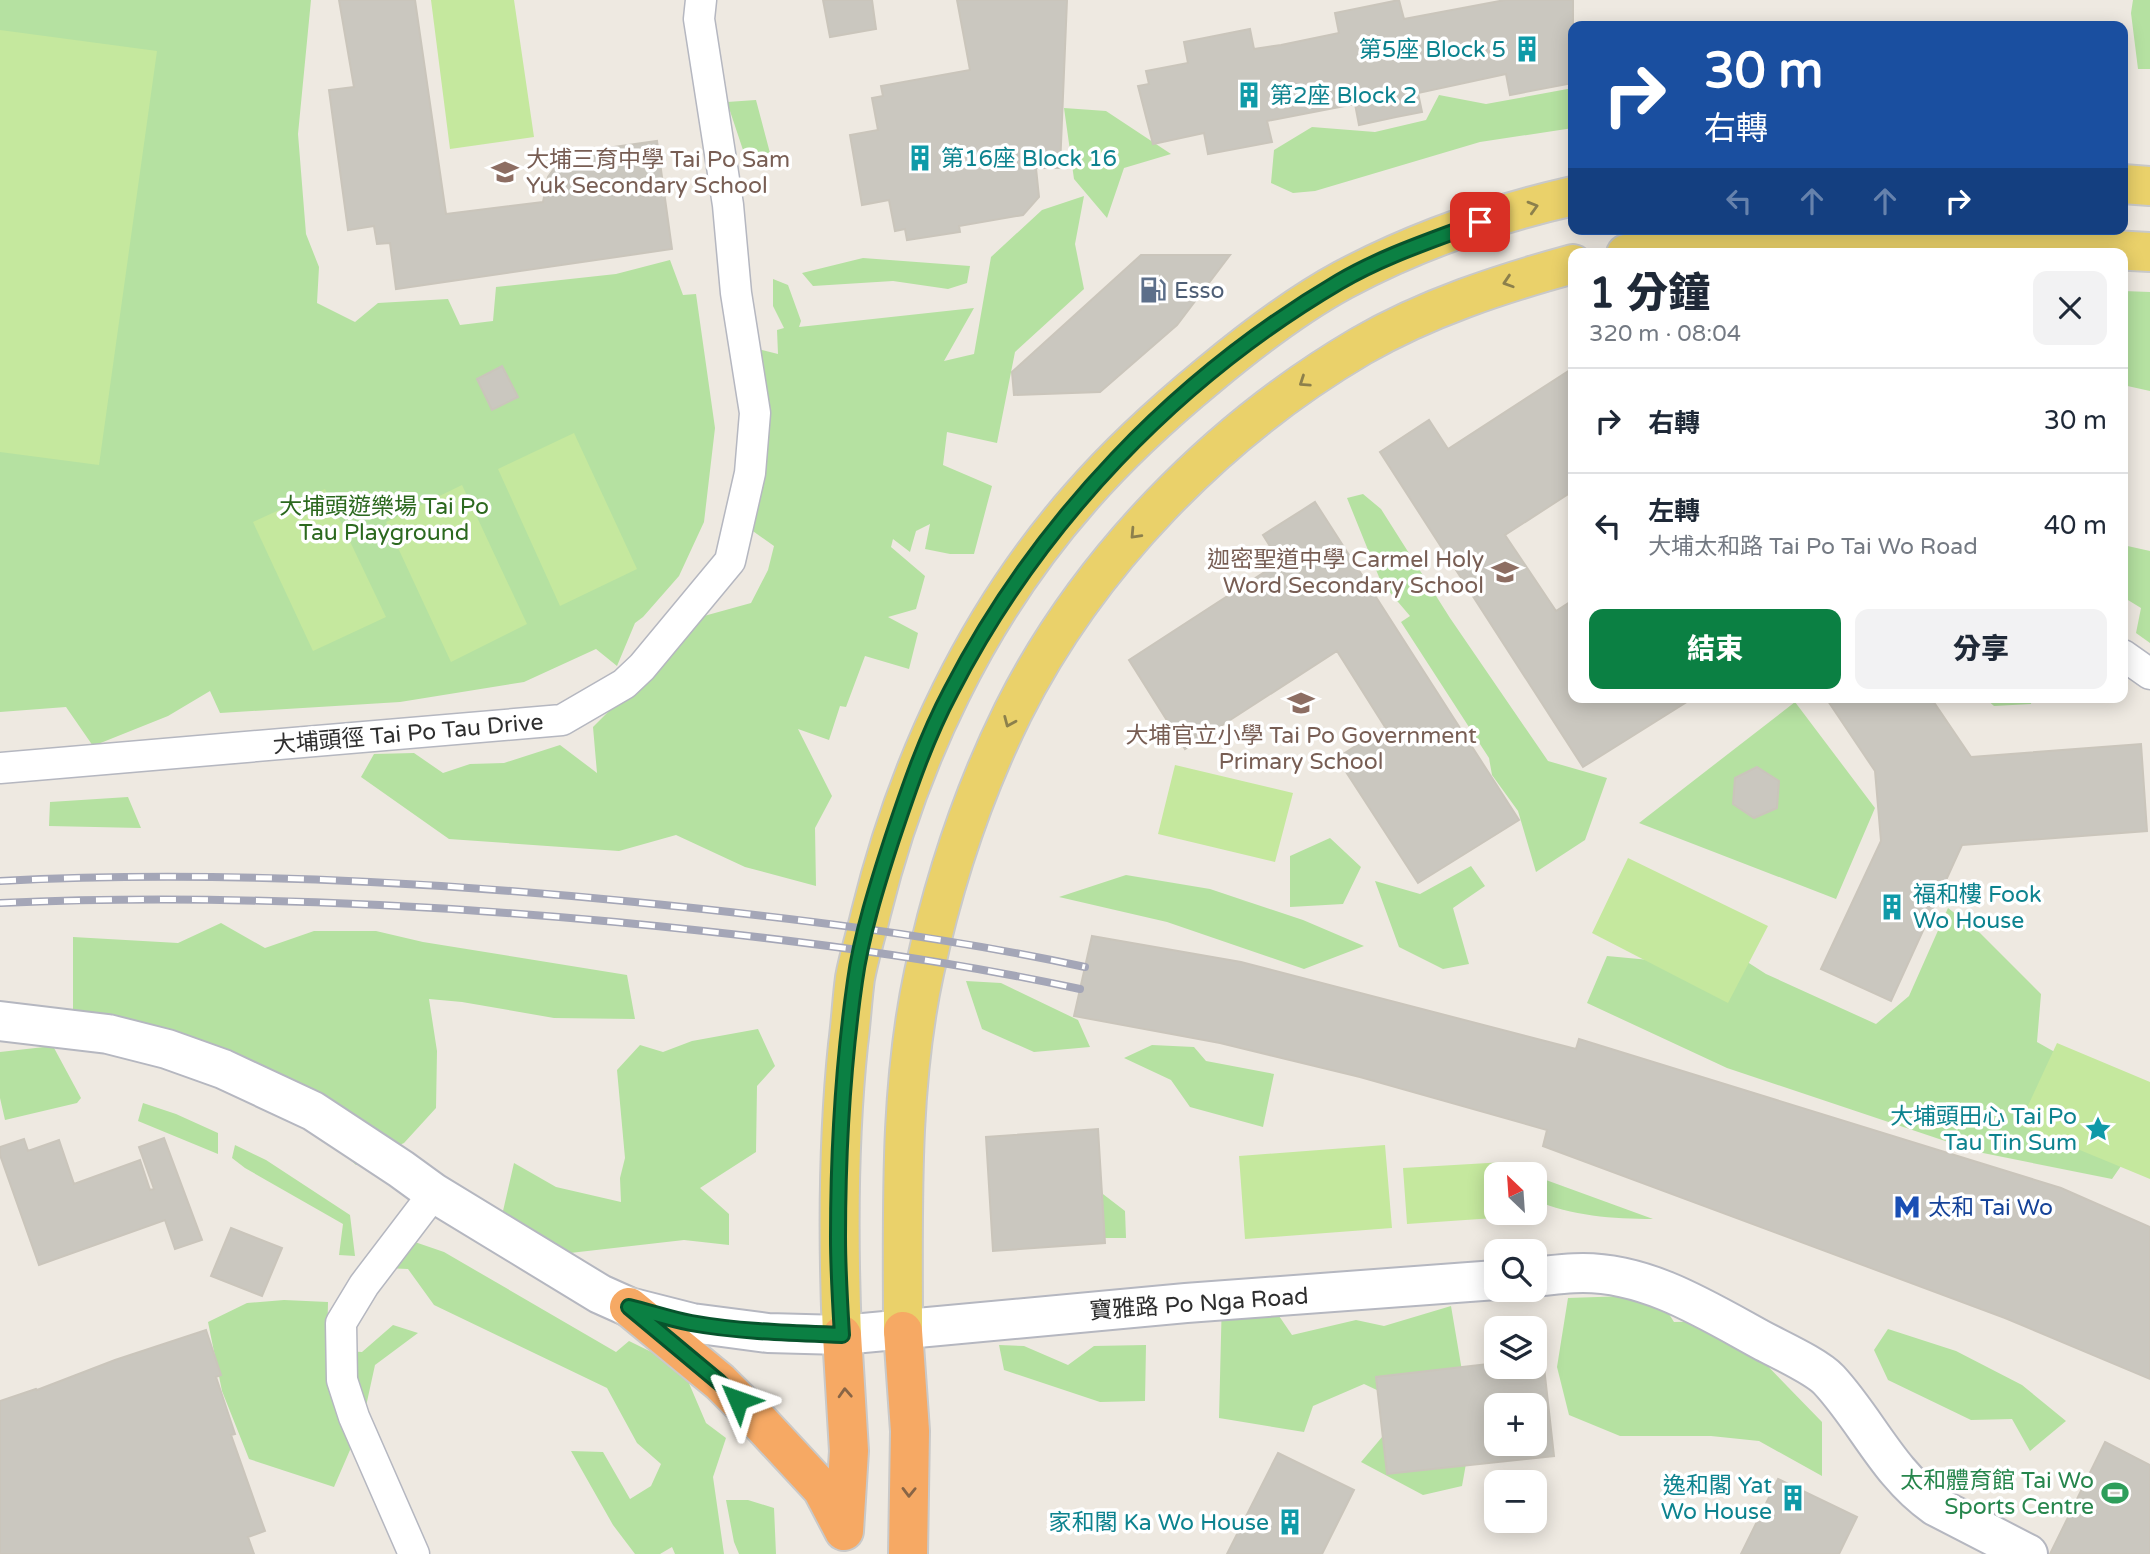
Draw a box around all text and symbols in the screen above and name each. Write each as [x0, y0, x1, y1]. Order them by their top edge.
building icon: 第5座 Block 5 [1512, 34, 1542, 64]
place label: 第5座 Block 5 [1359, 36, 1506, 64]
text: 30 m [1704, 42, 1823, 101]
icon: right [1589, 49, 1680, 140]
building icon: 第2座 Block 2 [1234, 80, 1264, 110]
place label: 第2座 Block 2 [1270, 82, 1417, 110]
text: 右轉 [1704, 110, 1768, 148]
building icon: 第16座 Block 16 [905, 143, 935, 173]
place label: 第16座 Block 16 [941, 145, 1117, 173]
place label: 大埔三育中學 Tai Po Sam Yuk Secondary School [526, 146, 790, 200]
school or university icon: 大埔三育中學 Tai Po Sam Yuk Secondary School [490, 157, 520, 187]
icon: left [1720, 182, 1758, 220]
icon: ahead [1793, 182, 1831, 220]
icon: ahead [1866, 182, 1904, 220]
icon: right [1939, 182, 1977, 220]
pin [1450, 192, 1510, 252]
one-way arrow [1526, 200, 1538, 215]
icon: arrive [1461, 203, 1499, 241]
text: 1 分鐘 [1589, 268, 1710, 319]
button: close [2033, 271, 2107, 345]
one-way arrow [1502, 274, 1514, 289]
fuel station icon: Esso [1138, 275, 1168, 305]
place label: Esso [1174, 277, 1225, 305]
text: 320 m · 08:04 [1589, 320, 1741, 348]
one-way arrow [1299, 374, 1312, 387]
icon: right [1589, 402, 1627, 440]
text: 30 m [2044, 405, 2107, 436]
text: 右轉 [1648, 408, 1700, 439]
park label: 大埔頭遊樂場 Tai Po Tau Playground [279, 493, 489, 547]
text: 左轉 [1648, 496, 1700, 527]
icon: left [1589, 507, 1627, 545]
text: 40 m [2044, 510, 2107, 541]
one-way arrow [1131, 526, 1144, 539]
text: 大埔太和路 Tai Po Tai Wo Road [1648, 533, 1978, 561]
place label: 迦密聖道中學 Carmel Holy Word Secondary School [1207, 546, 1484, 600]
school or university icon: 迦密聖道中學 Carmel Holy Word Secondary School [1490, 557, 1520, 587]
button: 結束 [1589, 609, 1841, 689]
button: 分享 [1855, 609, 2107, 689]
school or university icon: 大埔官立小學 Tai Po Government Primary School [1286, 688, 1316, 718]
street label: 大埔頭徑 Tai Po Tau Drive [272, 708, 545, 760]
one-way arrow [1003, 715, 1017, 727]
place label: 大埔官立小學 Tai Po Government Primary School [1125, 722, 1477, 776]
place label: 福和樓 Fook Wo House [1913, 881, 2042, 935]
building icon: 福和樓 Fook Wo House [1877, 892, 1907, 922]
place label: 大埔頭田心 Tai Po Tau Tin Sum [1890, 1103, 2077, 1157]
place icon: 大埔頭田心 Tai Po Tau Tin Sum [2083, 1114, 2113, 1144]
north arrow [1484, 1162, 1547, 1225]
map controls [1484, 1162, 1547, 1533]
metro station icon: 太和 Tai Wo [1892, 1192, 1922, 1222]
place label: 太和 Tai Wo [1928, 1194, 2053, 1222]
button: search [1484, 1239, 1547, 1302]
street label: 寶雅路 Po Nga Road [1089, 1282, 1310, 1326]
button: layers [1484, 1316, 1547, 1379]
position arrow [701, 1363, 775, 1437]
one-way arrow [838, 1387, 853, 1398]
button: + [1484, 1393, 1547, 1456]
place label: 太和體育館 Tai Wo Sports Centre [1900, 1467, 2094, 1521]
button: − [1484, 1470, 1547, 1533]
place label: 逸和閣 Yat Wo House [1661, 1472, 1772, 1526]
sports icon: 太和體育館 Tai Wo Sports Centre [2100, 1478, 2130, 1508]
building icon: 逸和閣 Yat Wo House [1778, 1483, 1808, 1513]
one-way arrow [901, 1488, 917, 1498]
building icon: 家和閣 Ka Wo House [1275, 1507, 1305, 1537]
place label: 家和閣 Ka Wo House [1048, 1509, 1269, 1537]

